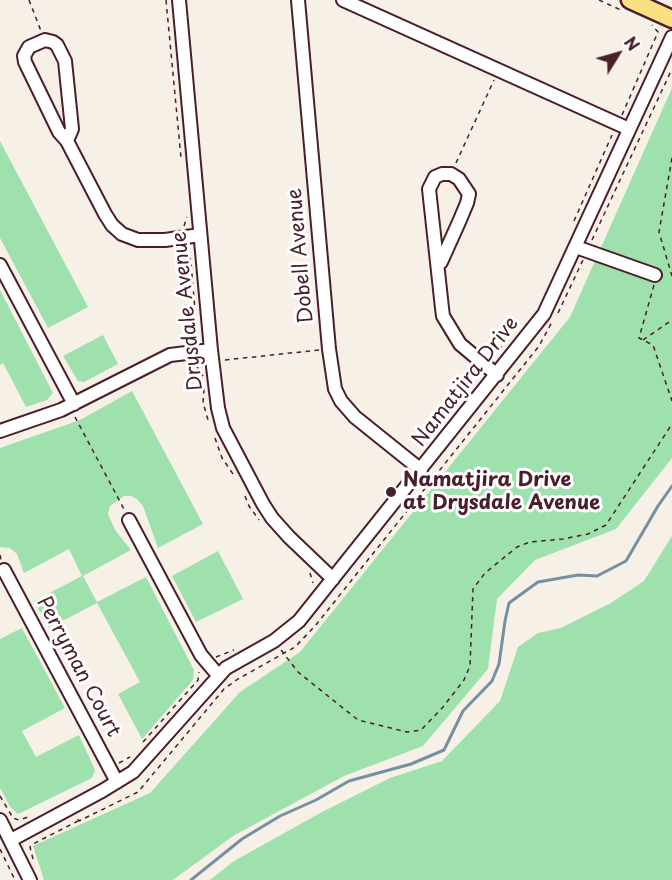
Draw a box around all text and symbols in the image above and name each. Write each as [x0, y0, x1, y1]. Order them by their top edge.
north arrow [588, 24, 648, 84]
text: N [619, 31, 646, 55]
street label: Dobell Avenue [283, 187, 319, 325]
street label: Drysdale Avenue [168, 230, 208, 392]
street label: Namatjira Drive [408, 312, 524, 452]
place label: Namatjira Drive at Drysdale Avenue [403, 468, 600, 515]
marker: Namatjira Drive at Drysdale Avenue [384, 485, 398, 499]
street label: Perryman Court [31, 593, 125, 741]

